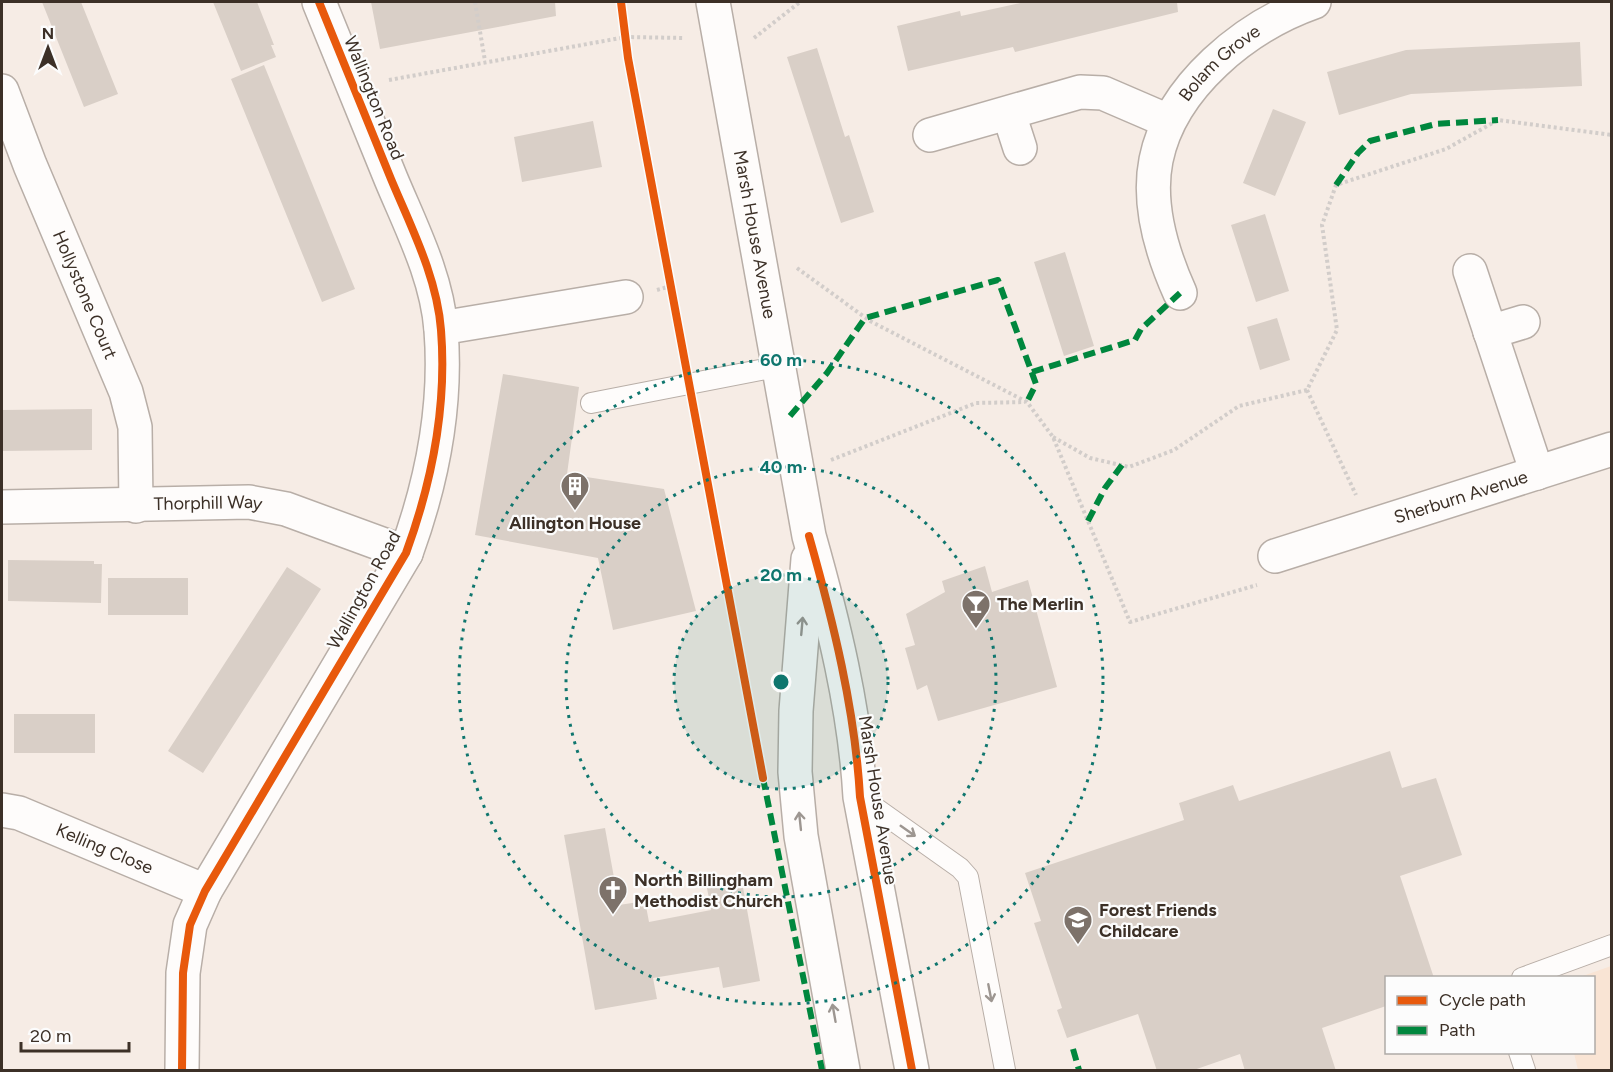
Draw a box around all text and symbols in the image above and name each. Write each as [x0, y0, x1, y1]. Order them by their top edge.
north arrow [18, 18, 78, 78]
street label: Bolam Grove [1174, 20, 1264, 106]
text: N [42, 24, 54, 43]
street label: Wallington Road [339, 33, 409, 163]
street label: Marsh House Avenue [729, 148, 781, 321]
street label: Hollystone Court [48, 227, 122, 363]
text: 60 m [760, 349, 802, 371]
text: 40 m [759, 456, 803, 478]
street label: Sherburn Avenue [1391, 465, 1531, 529]
building icon: Allington House [559, 470, 591, 512]
street label: Thorphill Way [153, 491, 265, 515]
place label: Allington House [509, 512, 641, 534]
street label: Wallington Road [322, 527, 406, 653]
text: 20 m [760, 564, 802, 586]
bar icon: The Merlin [960, 588, 992, 630]
place label: The Merlin [997, 593, 1084, 615]
one-way arrow [797, 617, 808, 637]
centre of rings [771, 672, 791, 692]
street label: Marsh House Avenue [854, 714, 902, 886]
one-way arrow [794, 811, 805, 831]
street label: Kelling Close [53, 819, 157, 879]
one-way arrow [899, 825, 915, 837]
place label: North Billingham Methodist Church [634, 869, 783, 912]
church icon: North Billingham Methodist Church [597, 874, 629, 916]
place label: Forest Friends Childcare [1099, 899, 1217, 942]
school or university icon: Forest Friends Childcare [1062, 904, 1094, 946]
legend [1385, 976, 1595, 1054]
one-way arrow [985, 983, 996, 1003]
text: Cycle path [1439, 989, 1526, 1011]
one-way arrow [828, 1003, 839, 1023]
scale bar [21, 1015, 129, 1053]
text: Path [1439, 1019, 1475, 1041]
text: 20 m [30, 1025, 71, 1047]

